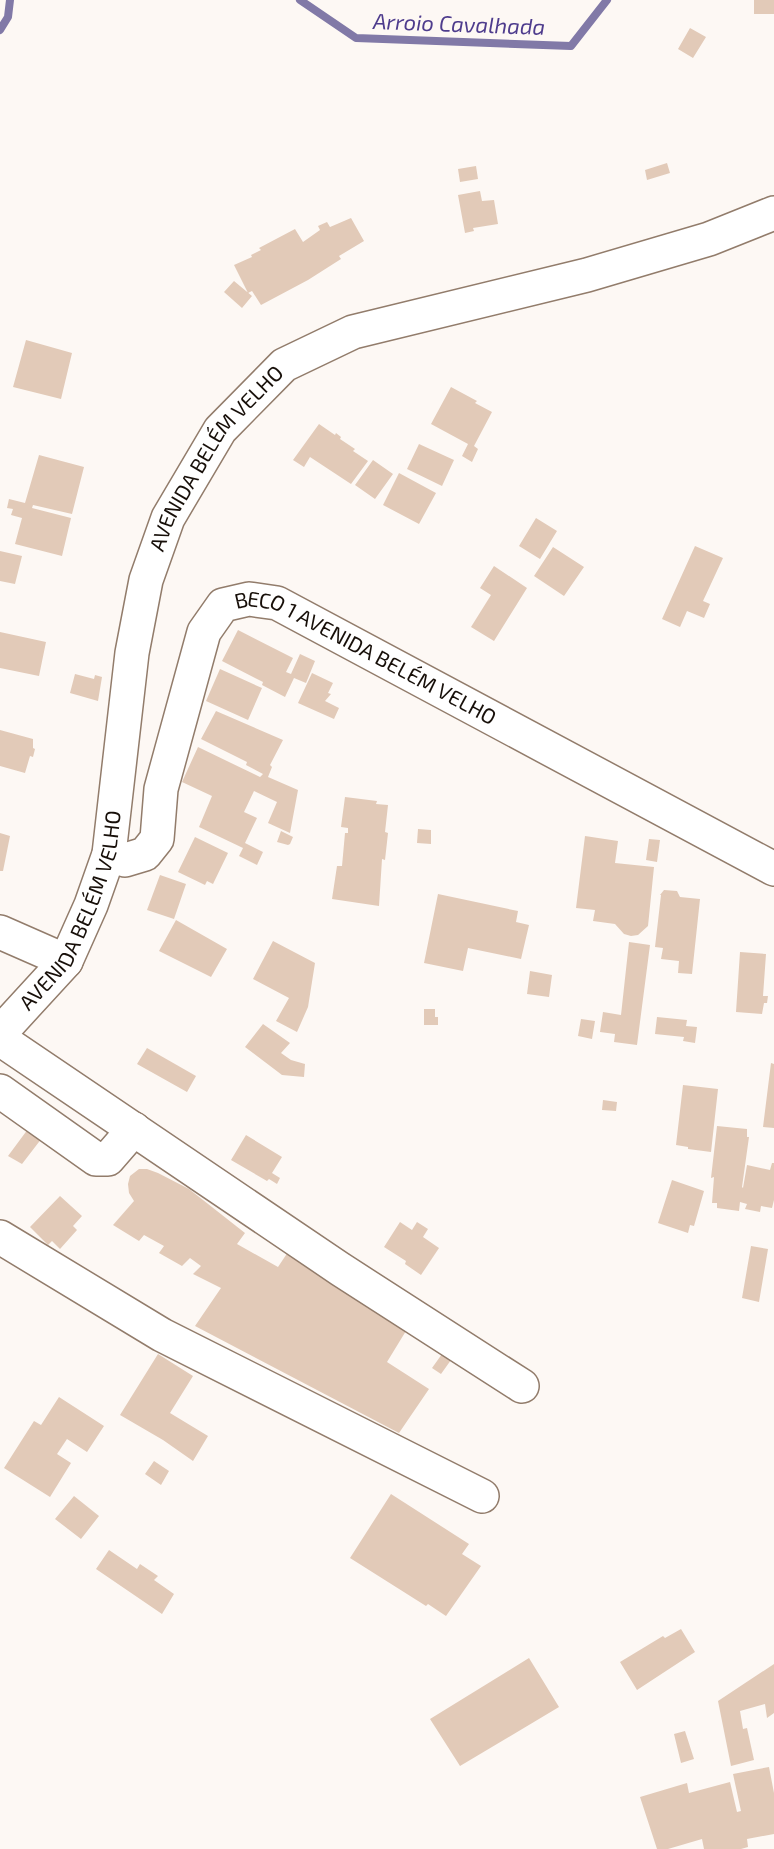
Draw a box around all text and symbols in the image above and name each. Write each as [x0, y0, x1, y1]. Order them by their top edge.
water label: Arroio Cavalhada [371, 7, 546, 39]
street label: AVENIDA BELÉM VELHO [143, 359, 288, 554]
street label: BECO 1 AVENIDA BELÉM VELHO [232, 585, 501, 729]
street label: AVENIDA BELÉM VELHO [13, 809, 125, 1015]

